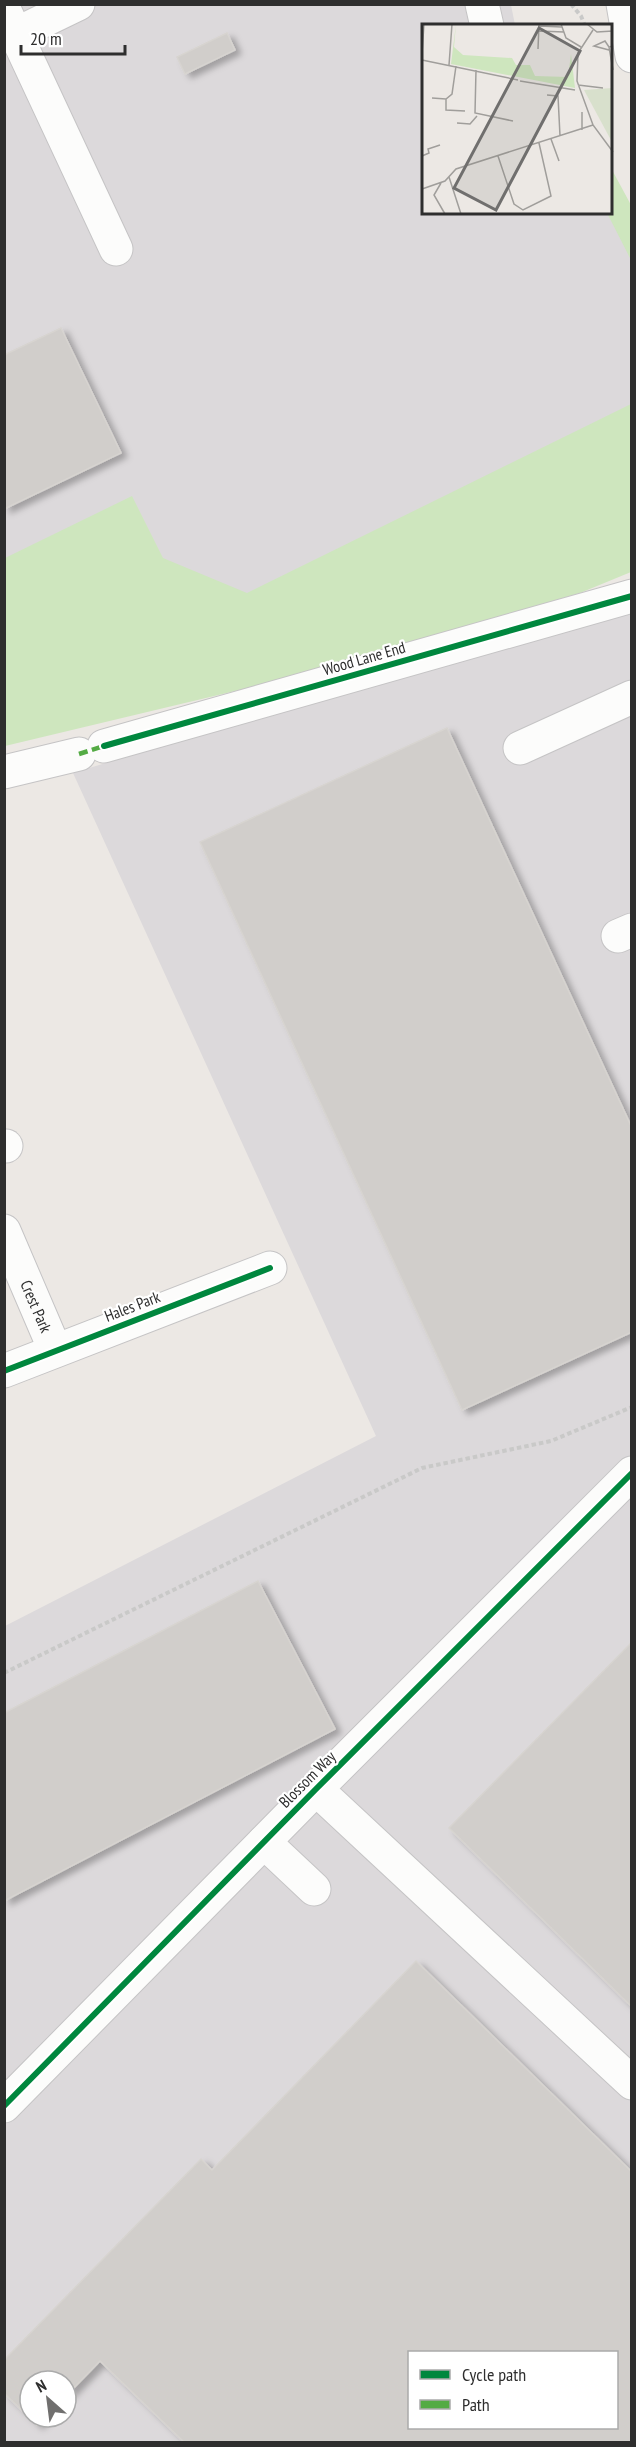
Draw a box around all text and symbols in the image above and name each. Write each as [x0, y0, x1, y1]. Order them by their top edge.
scale bar [21, 18, 124, 56]
inset map [422, 24, 612, 214]
text: 20 m [30, 27, 62, 50]
street label: Wood Lane End [320, 637, 408, 679]
street label: Crest Park [16, 1277, 57, 1336]
street label: Hales Park [101, 1286, 163, 1326]
street label: Blossom Way [274, 1746, 340, 1812]
legend [408, 2351, 618, 2429]
text: Cycle path [462, 2363, 526, 2386]
north arrow [18, 2369, 78, 2429]
text: N [32, 2375, 49, 2397]
text: Path [462, 2393, 490, 2416]

